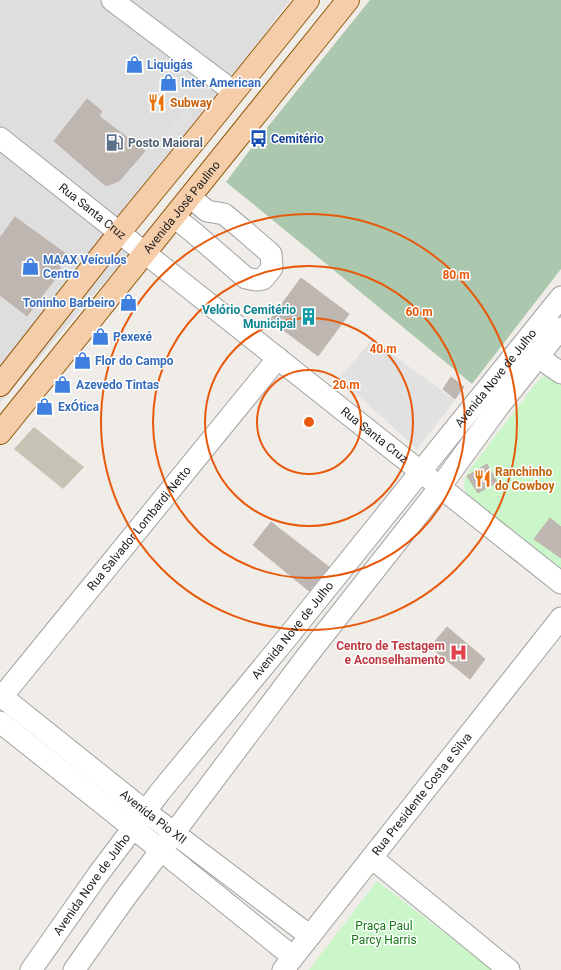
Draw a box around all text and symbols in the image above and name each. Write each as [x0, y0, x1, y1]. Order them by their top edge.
shop icon: Liquigás [124, 55, 144, 75]
place label: Liquigás [147, 58, 193, 72]
shop icon: Inter American [158, 73, 178, 93]
place label: Inter American [181, 76, 261, 90]
restaurant icon: Subway [147, 93, 167, 113]
place label: Subway [170, 96, 213, 110]
bus stop icon: Cemitério [248, 129, 268, 149]
place label: Cemitério [271, 132, 324, 146]
fuel station icon: Posto Maioral [105, 133, 125, 153]
place label: Posto Maioral [128, 136, 203, 150]
street label: Avenida José Paulino [140, 158, 223, 256]
street label: Rua Santa Cruz [56, 180, 129, 242]
place label: MAAX Veículos Centro [43, 253, 127, 281]
shop icon: MAAX Veículos Centro [20, 257, 40, 277]
text: 80 m [442, 268, 470, 282]
shop icon: Toninho Barbeiro [118, 293, 138, 313]
place label: Toninho Barbeiro [23, 296, 115, 310]
place label: Velório Cemitério Municipal [202, 303, 296, 331]
text: 60 m [405, 305, 433, 319]
building icon: Velório Cemitério Municipal [299, 307, 319, 327]
street label: Avenida Nove de Julho [452, 326, 540, 430]
shop icon: Pexexé [90, 327, 110, 347]
place label: Pexexé [113, 330, 153, 344]
text: 40 m [369, 342, 397, 356]
shop icon: Flor do Campo [72, 351, 92, 371]
place label: Flor do Campo [95, 354, 174, 368]
shop icon: Azevedo Tintas [53, 375, 73, 395]
place label: Azevedo Tintas [76, 378, 159, 392]
text: 20 m [332, 378, 360, 392]
shop icon: ExÓtica [35, 397, 55, 417]
place label: ExÓtica [58, 399, 100, 414]
street label: Rua Santa Cruz [338, 404, 411, 466]
centre of rings [302, 415, 316, 429]
street label: Rua Salvador Lombardi Netto [84, 463, 194, 594]
place label: Ranchinho do Cowboy [495, 465, 555, 493]
restaurant icon: Ranchinho do Cowboy [472, 469, 492, 489]
street label: Avenida Nove de Julho [249, 579, 337, 682]
place label: Centro de Testagem e Aconselhamento [336, 639, 445, 667]
hospital icon: Centro de Testagem e Aconselhamento [448, 643, 468, 663]
street label: Rua Presidente Costa e Silva [369, 730, 475, 858]
street label: Avenida Pio XII [117, 787, 189, 847]
street label: Avenida Nove de Julho [51, 831, 133, 938]
park label: Praça Paul Parcy Harris [351, 919, 417, 947]

